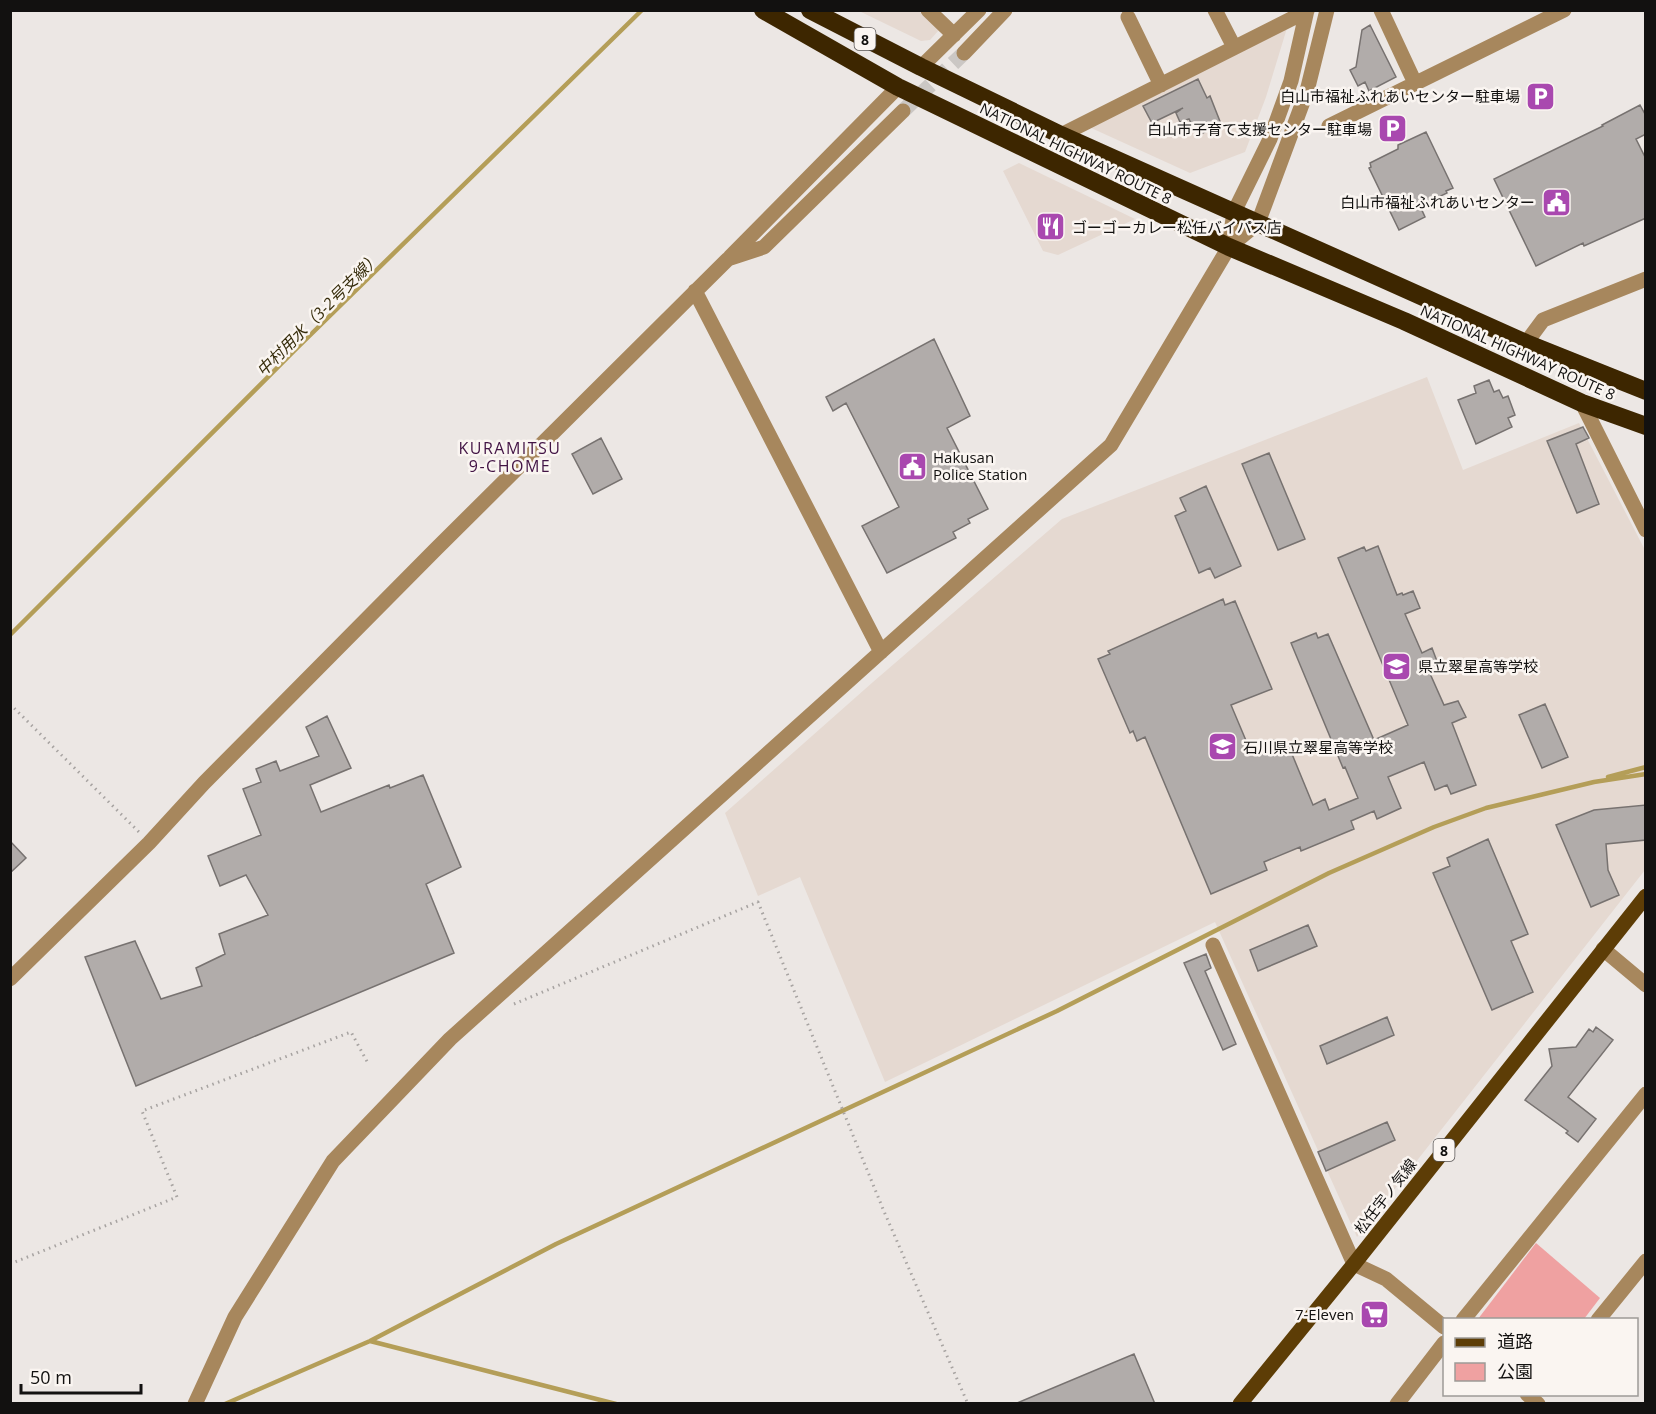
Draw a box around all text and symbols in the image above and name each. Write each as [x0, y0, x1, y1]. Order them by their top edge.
road number: 8 [854, 28, 876, 50]
parking icon: 白山市福祉ふれあいセンター駐車場 [1525, 80, 1557, 112]
place label: 白山市福祉ふれあいセンター駐車場 [1280, 86, 1520, 106]
street label: NATIONAL HIGHWAY ROUTE 8 [977, 98, 1175, 208]
parking icon: 白山市子育て支援センター駐車場 [1377, 113, 1409, 145]
place label: 白山市子育て支援センター駐車場 [1147, 119, 1372, 139]
public building icon: 白山市福祉ふれあいセンター [1540, 186, 1572, 218]
place label: 白山市福祉ふれあいセンター [1340, 192, 1535, 212]
restaurant icon: ゴーゴーカレー松任バイパス店 [1035, 211, 1067, 243]
place label: ゴーゴーカレー松任バイパス店 [1072, 217, 1282, 237]
water label: 中村用水（3-2号支線） [251, 247, 385, 381]
street label: NATIONAL HIGHWAY ROUTE 8 [1417, 300, 1619, 404]
district label: KURAMITSU 9-CHOME [458, 437, 562, 477]
place label: Hakusan Police Station [933, 447, 1027, 484]
public building icon: Hakusan Police Station [896, 450, 928, 482]
school or university icon: 県立翠星高等学校 [1381, 650, 1413, 682]
place label: 県立翠星高等学校 [1418, 656, 1538, 676]
school or university icon: 石川県立翠星高等学校 [1206, 731, 1238, 763]
place label: 石川県立翠星高等学校 [1243, 737, 1393, 757]
road number: 8 [1434, 1139, 1454, 1161]
street label: 松任宇ノ気線 [1349, 1154, 1421, 1238]
supermarket icon: 7-Eleven [1359, 1298, 1391, 1330]
place label: 7-Eleven [1295, 1304, 1354, 1324]
legend [1443, 1318, 1638, 1396]
text: 道路 [1497, 1329, 1533, 1353]
scale bar [21, 1357, 141, 1395]
text: 公園 [1497, 1359, 1533, 1383]
text: 50 m [30, 1365, 72, 1389]

